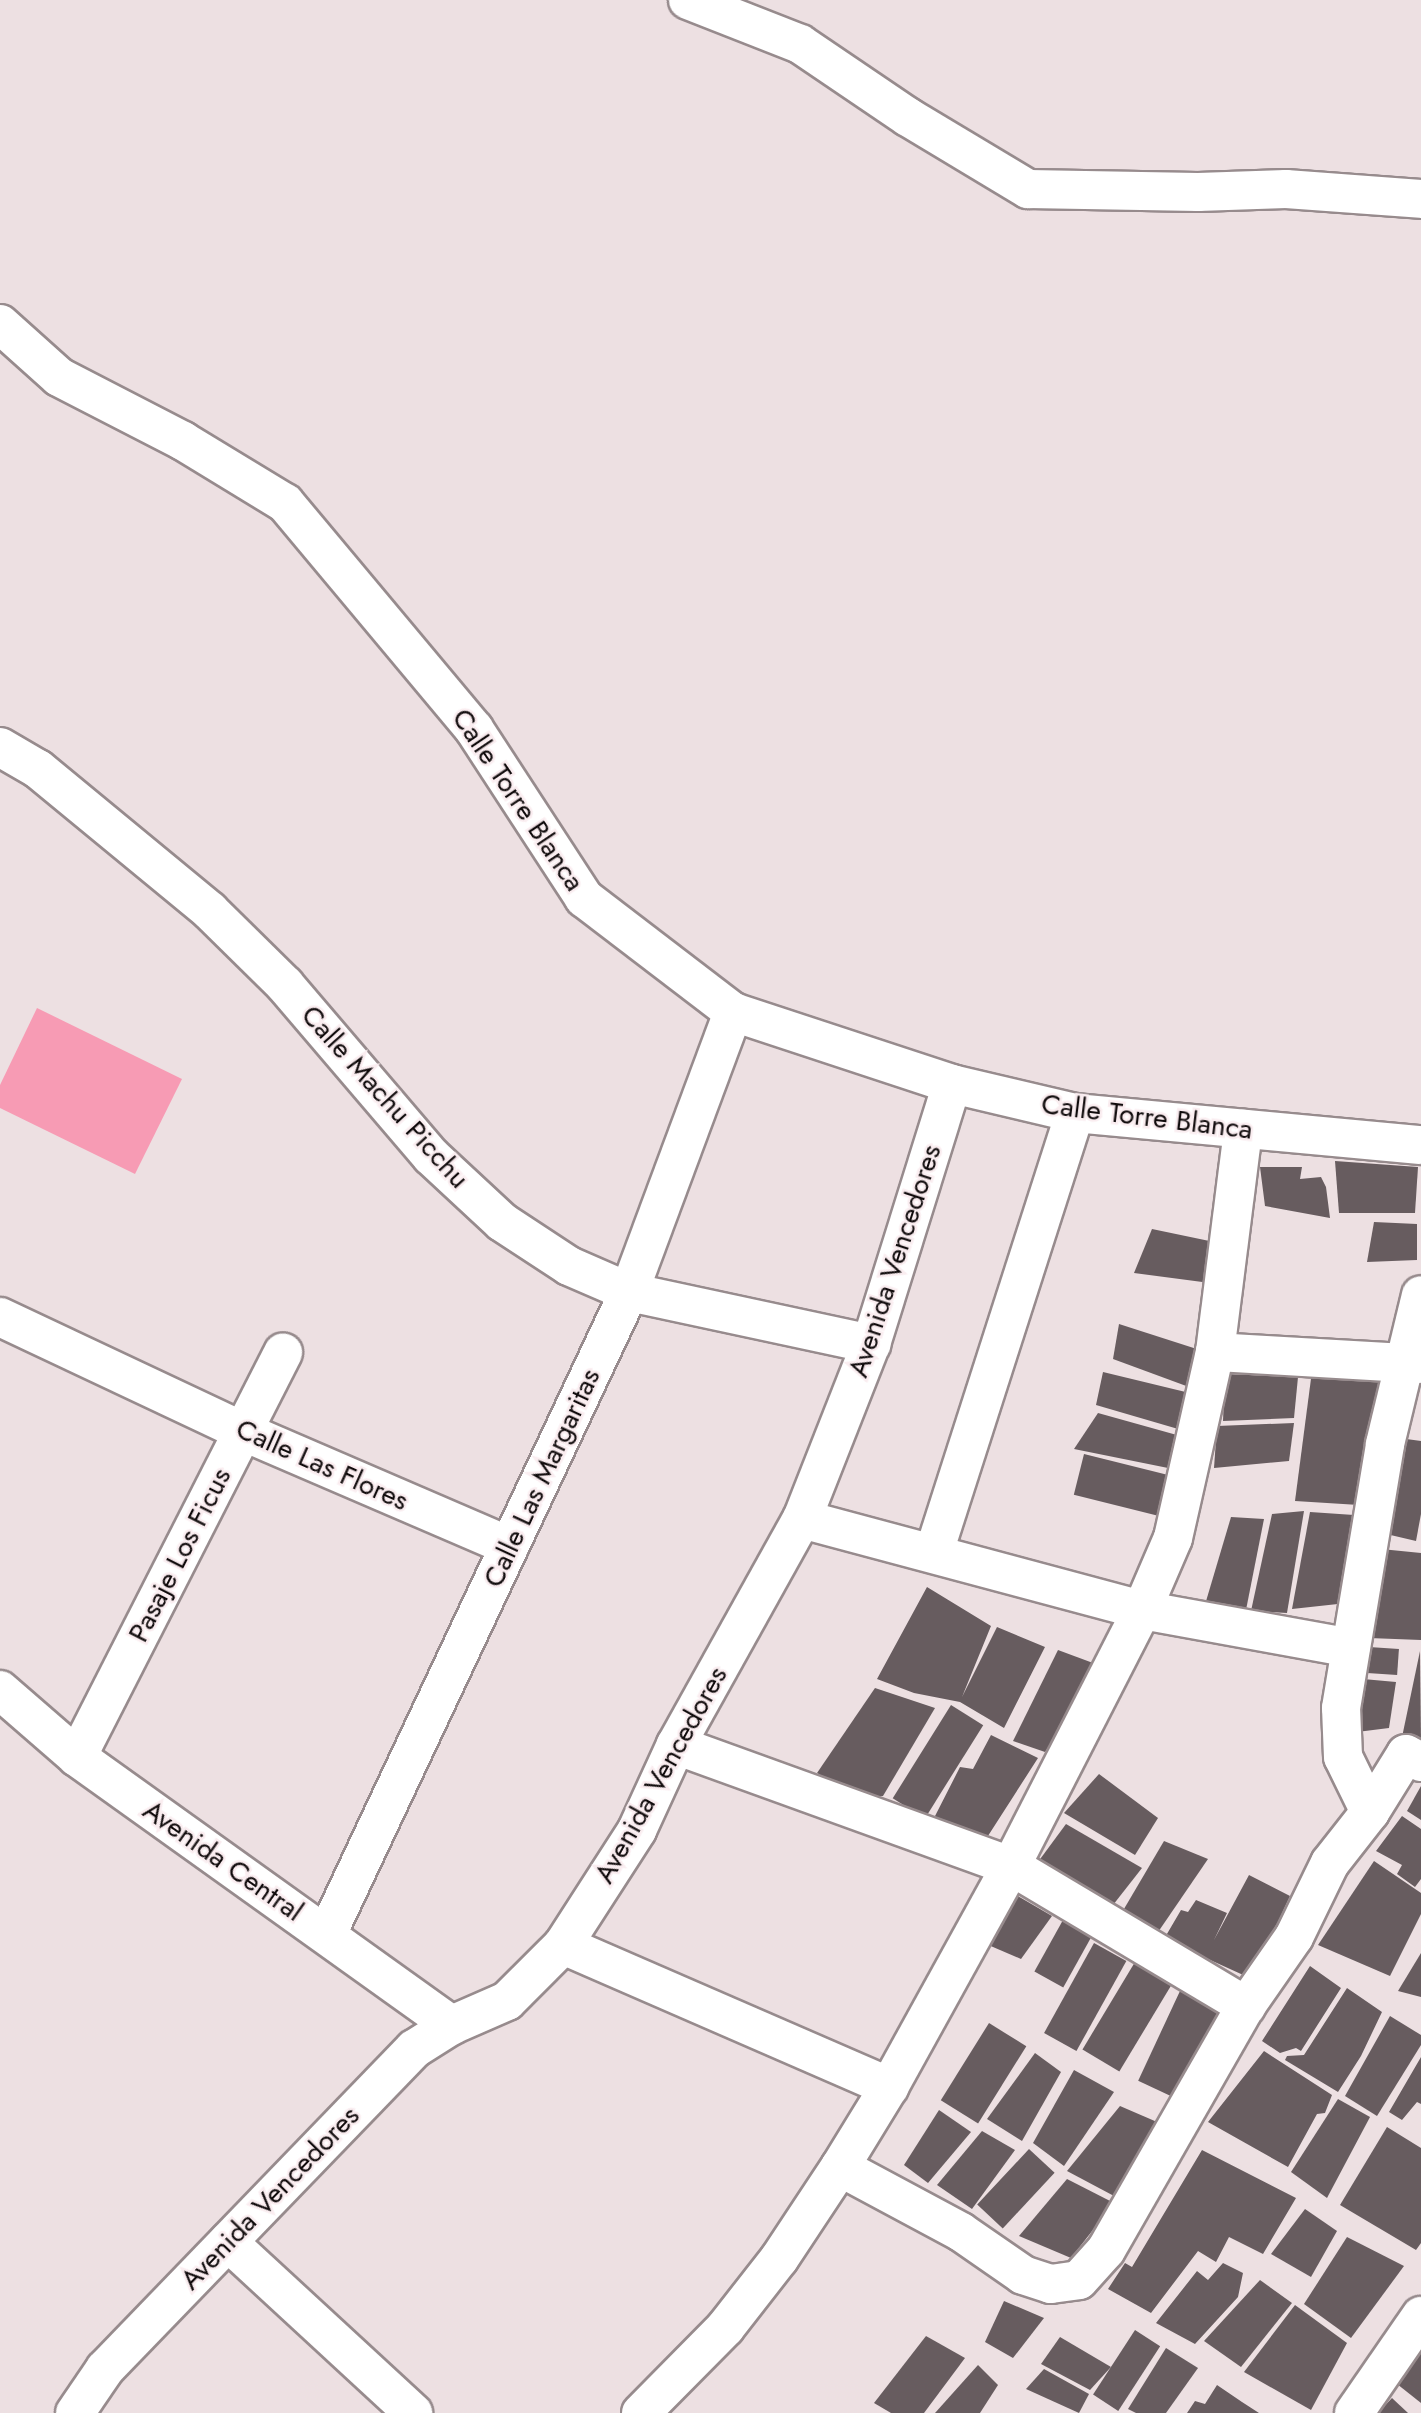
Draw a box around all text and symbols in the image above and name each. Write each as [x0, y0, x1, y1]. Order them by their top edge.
street label: Calle Torre Blanca [445, 703, 591, 897]
street label: Calle Machu Picchu [294, 999, 476, 1195]
street label: Calle Torre Blanca [1039, 1087, 1255, 1147]
street label: Avenida Vencedores [842, 1140, 948, 1382]
street label: Calle Las Margaritas [477, 1363, 607, 1593]
street label: Calle Las Flores [231, 1412, 413, 1518]
street label: Pasaje Los Ficus [122, 1462, 238, 1648]
street label: Avenida Vencedores [588, 1661, 734, 1889]
street label: Avenida Central [136, 1793, 310, 1929]
street label: Avenida Vencedores [174, 2099, 366, 2297]

